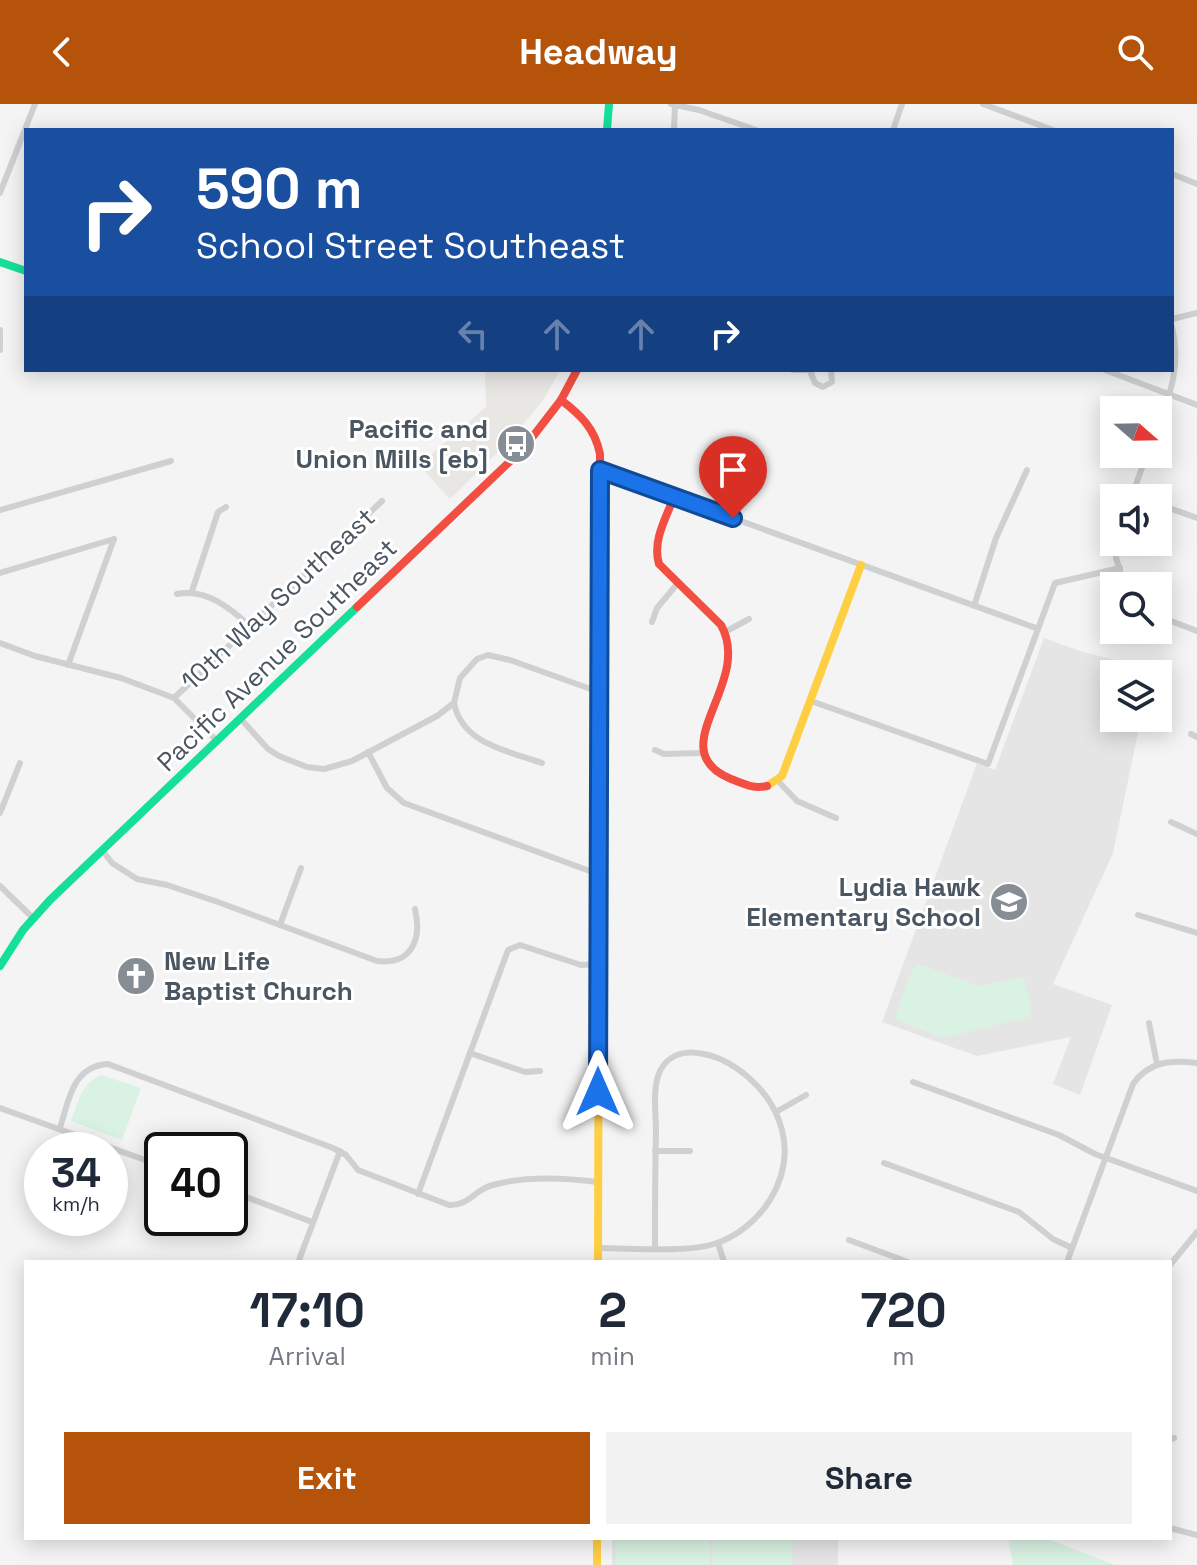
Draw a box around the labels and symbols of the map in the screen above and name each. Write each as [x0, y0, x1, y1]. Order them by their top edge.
north arrow [1100, 396, 1172, 468]
place label: Pacific and Union Mills [eb] [295, 412, 488, 476]
bus stop icon: Pacific and Union Mills [eb] [495, 423, 537, 465]
pin [699, 436, 767, 518]
street label: 10th Way Southeast [174, 500, 382, 698]
street label: Pacific Avenue Southeast [150, 531, 404, 779]
place label: Lydia Hawk Elementary School [746, 870, 981, 934]
school or university icon: Lydia Hawk Elementary School [988, 881, 1030, 923]
place label: New Life Baptist Church [164, 944, 353, 1008]
church icon: New Life Baptist Church [115, 955, 157, 997]
position arrow [556, 1050, 640, 1134]
speed limit sign: 40 [144, 1132, 248, 1236]

